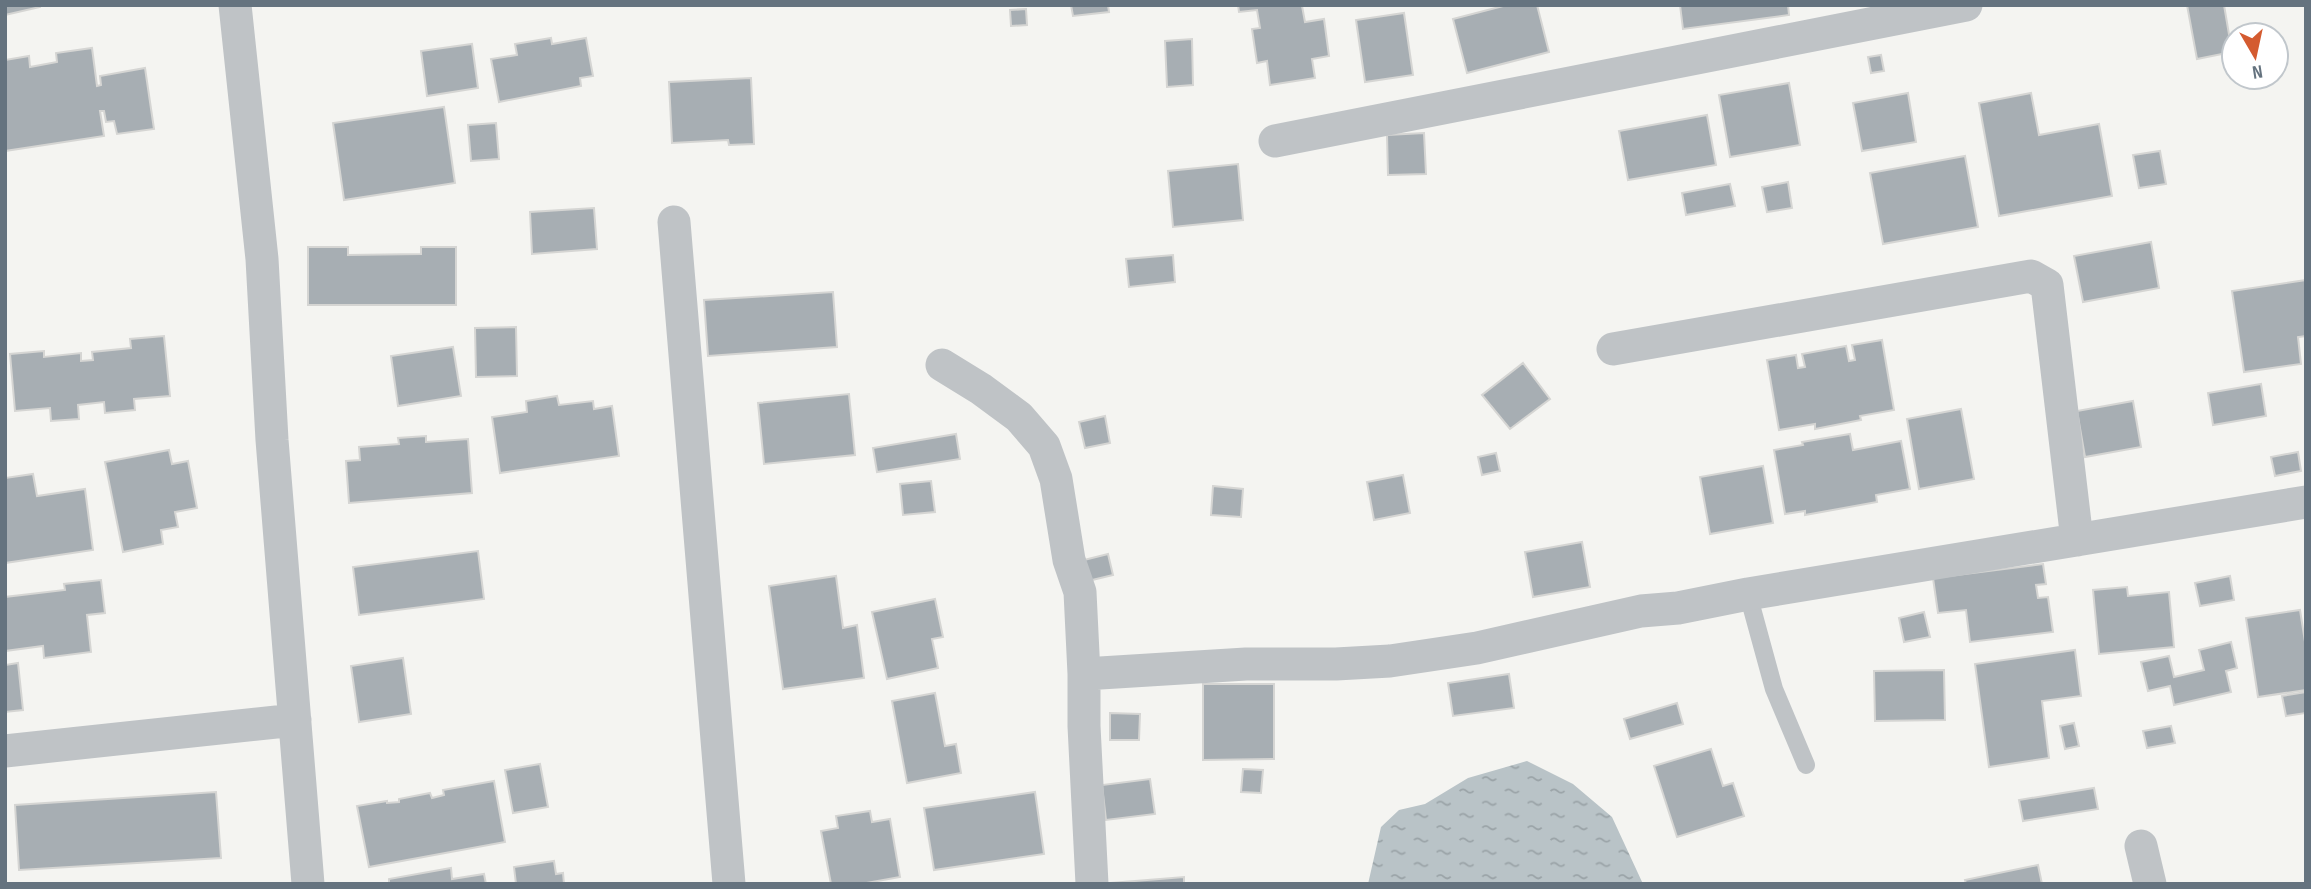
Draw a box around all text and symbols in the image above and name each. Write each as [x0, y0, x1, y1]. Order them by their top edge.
north arrow [2220, 21, 2290, 91]
text: N [2251, 59, 2264, 83]

